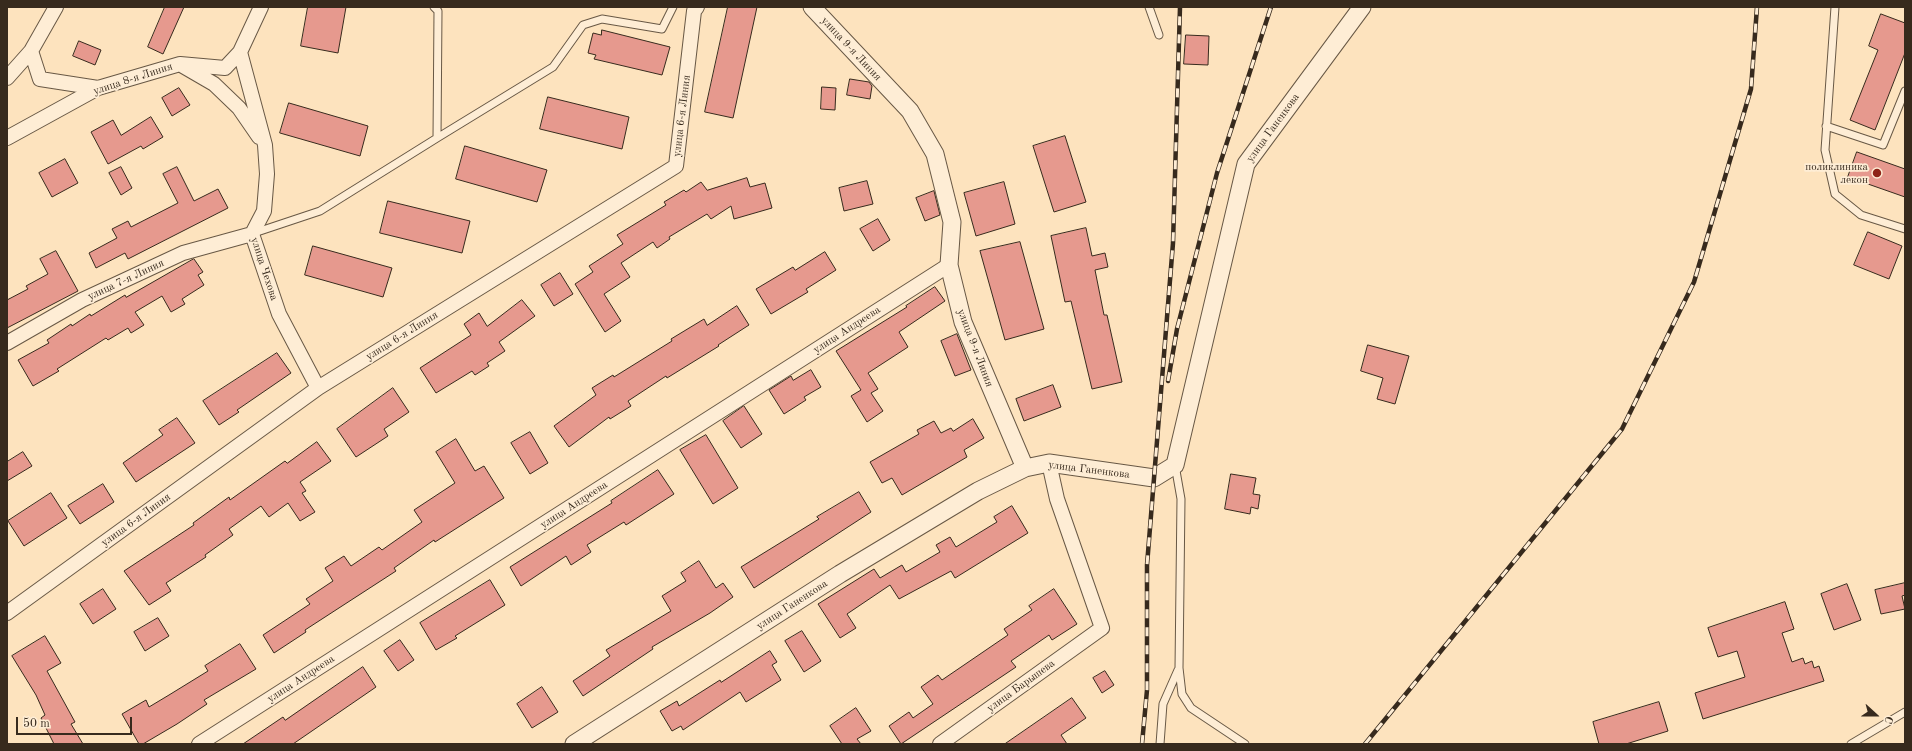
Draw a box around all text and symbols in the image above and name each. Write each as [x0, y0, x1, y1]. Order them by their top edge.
street label: улица 9-я Линия [818, 14, 884, 84]
street label: улица 8-я Линия [92, 60, 174, 98]
street label: улица 6-я Линия [670, 74, 694, 158]
street label: улица Ганенкова [1244, 91, 1302, 165]
place label: поликлиника лекон [1805, 160, 1868, 186]
marker: поликлиника лекон [1871, 167, 1883, 179]
street label: улица Чехова [248, 236, 280, 302]
street label: улица 7-я Линия [86, 257, 166, 303]
street label: улица Андреева [811, 303, 883, 357]
street label: улица 9-я Линия [954, 307, 996, 389]
street label: улица 6-я Линия [363, 309, 441, 363]
street label: улица Ганенкова [1048, 458, 1130, 482]
street label: улица Андреева [538, 478, 610, 532]
street label: улица 6-я Линия [99, 490, 173, 550]
street label: улица Ганенкова [754, 577, 830, 633]
street label: улица Андреева [265, 652, 337, 706]
street label: улица Барышева [984, 657, 1058, 715]
north arrow [1856, 695, 1896, 735]
scale bar [18, 709, 134, 735]
text: С [1881, 714, 1894, 725]
text: 50 m [23, 718, 50, 730]

